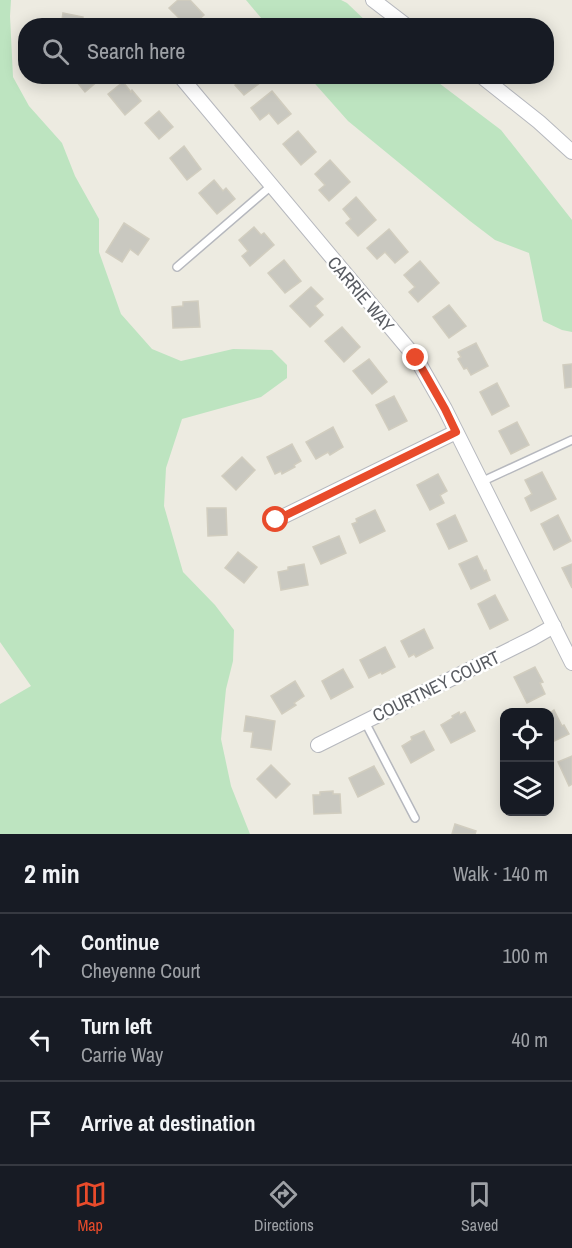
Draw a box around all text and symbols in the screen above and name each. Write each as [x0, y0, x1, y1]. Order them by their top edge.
search box [18, 18, 554, 84]
icon: search [39, 35, 72, 68]
text: Search here [87, 36, 185, 66]
street label: CARRIE WAY [322, 251, 400, 337]
route end [402, 344, 428, 370]
route start [262, 506, 288, 532]
street label: COURTNEY COURT [368, 644, 504, 728]
map controls [500, 708, 554, 816]
button: locate [500, 708, 554, 762]
button: layers [500, 762, 554, 816]
text: 2 min [24, 856, 80, 891]
text: Walk · 140 m [453, 860, 548, 887]
text: Continue [81, 927, 159, 957]
icon: ahead [24, 939, 57, 972]
text: 100 m [502, 942, 548, 969]
text: Cheyenne Court [81, 957, 200, 984]
text: Turn left [81, 1011, 152, 1041]
icon: left [24, 1023, 57, 1056]
text: 40 m [512, 1026, 548, 1053]
text: Carrie Way [81, 1041, 163, 1068]
icon: arrive [24, 1107, 57, 1140]
text: Arrive at destination [81, 1108, 255, 1138]
tab: Map [74, 1178, 107, 1236]
tab: Directions [254, 1178, 314, 1236]
tab: Saved [461, 1178, 498, 1236]

